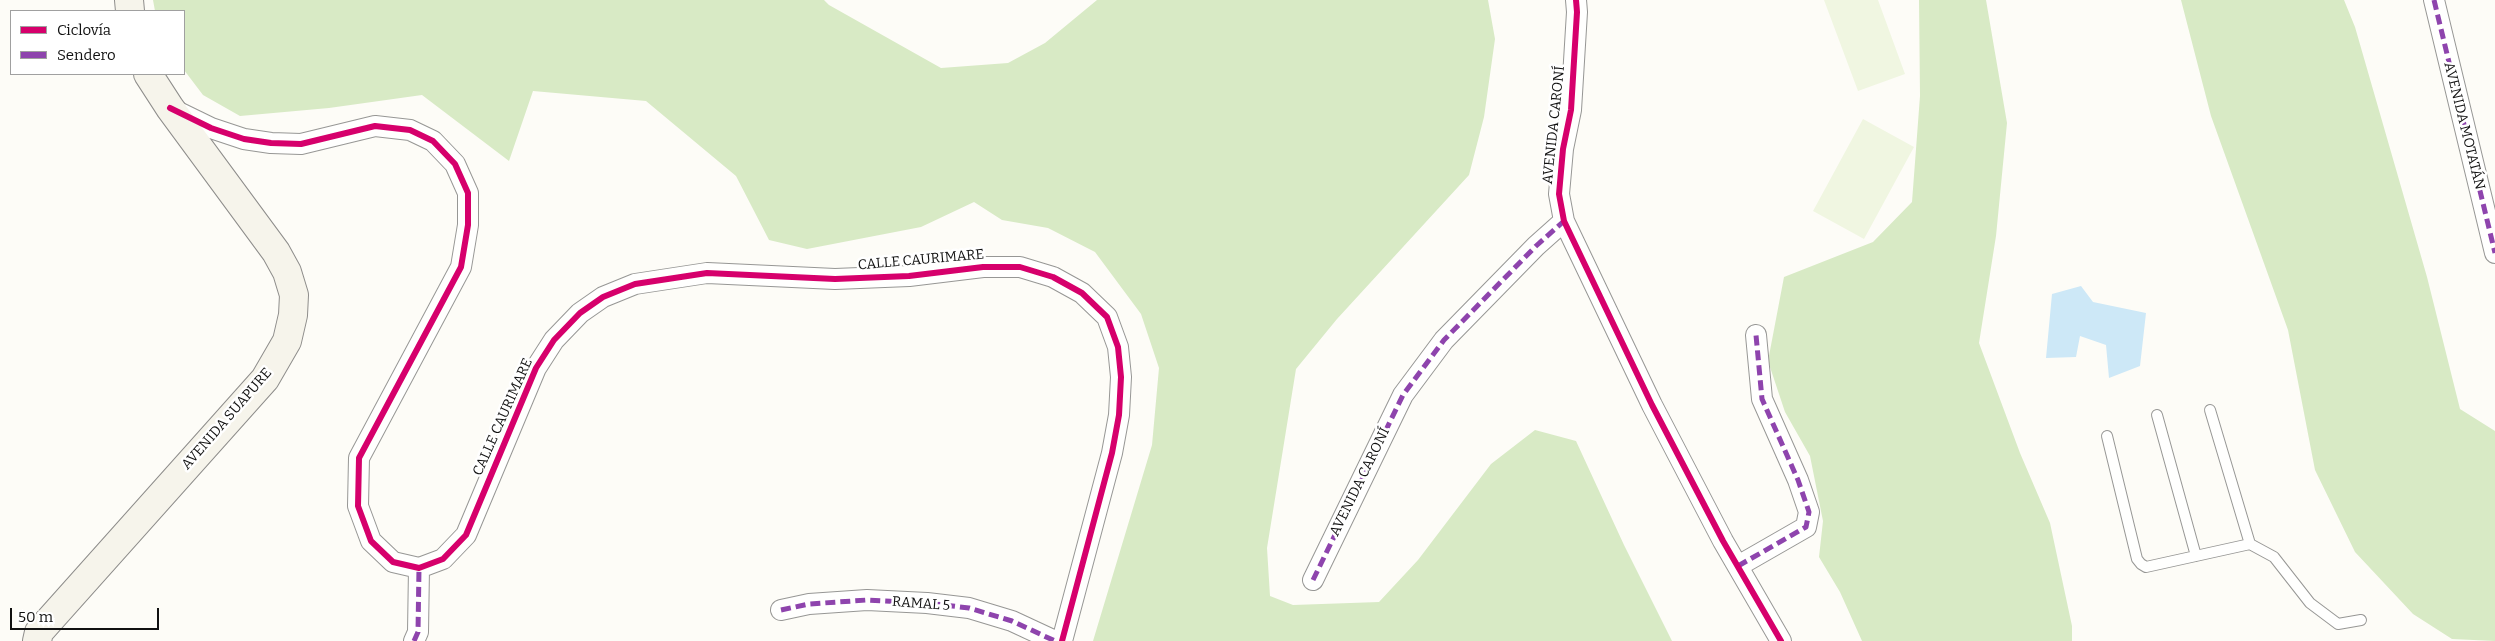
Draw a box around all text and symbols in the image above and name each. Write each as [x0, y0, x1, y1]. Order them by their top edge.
legend [10, 10, 185, 75]
text: Ciclovía [57, 21, 111, 39]
text: Sendero [57, 46, 116, 64]
street label: AVENIDA MOTATÁN [2440, 60, 2488, 192]
street label: AVENIDA CARONÍ [1539, 65, 1569, 185]
street label: CALLE CAURIMARE [857, 246, 985, 274]
street label: CALLE CAURIMARE [470, 356, 536, 478]
street label: AVENIDA SUAPURE [178, 365, 276, 473]
street label: AVENIDA CARONÍ [1326, 425, 1394, 539]
street label: RAMAL 5 [891, 594, 951, 614]
scale bar [12, 598, 161, 630]
text: 50 m [18, 608, 53, 626]

